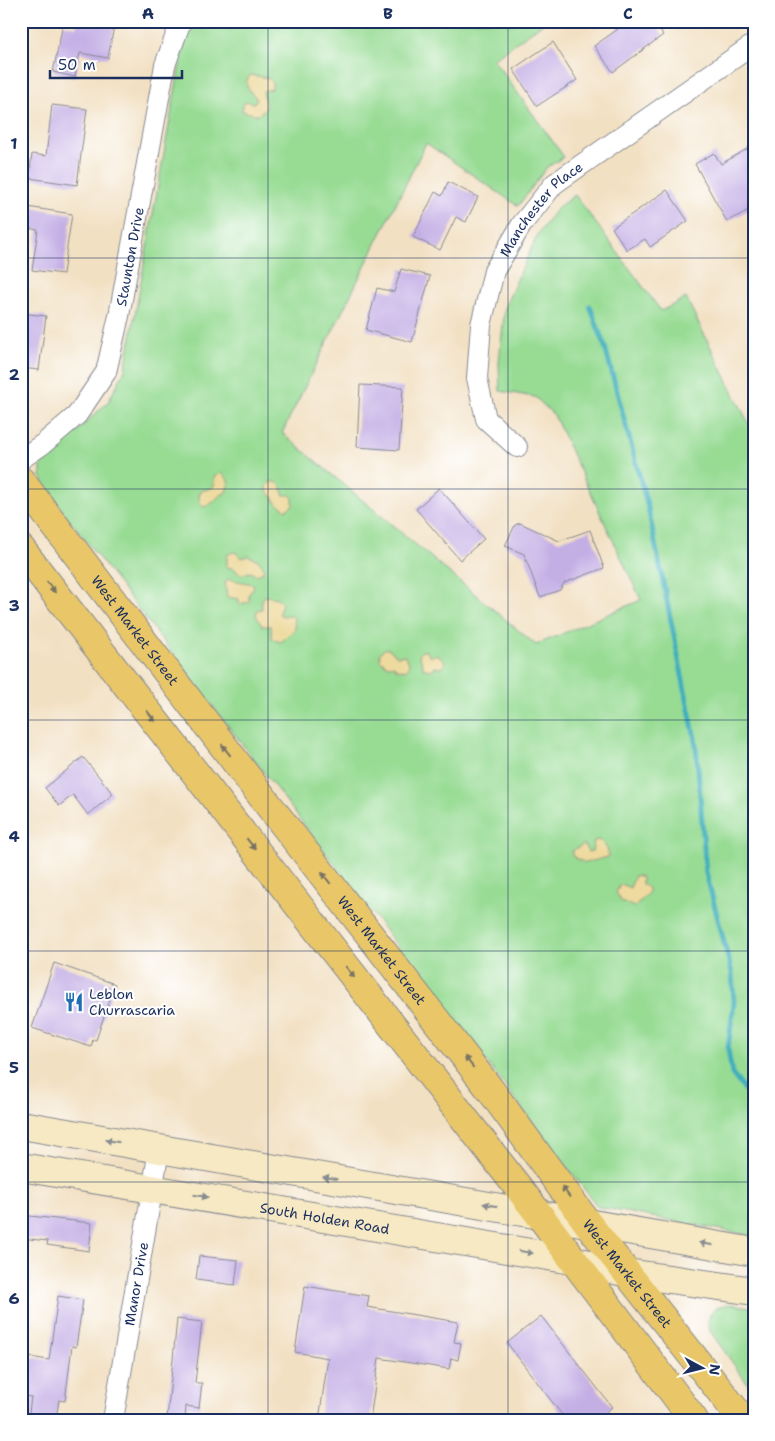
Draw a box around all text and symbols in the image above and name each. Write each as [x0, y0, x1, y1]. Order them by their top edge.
text: A [142, 3, 154, 24]
text: B [383, 3, 393, 24]
text: C [623, 3, 633, 24]
scale bar [50, 48, 182, 80]
text: 50 m [58, 55, 96, 75]
text: 1 [10, 133, 18, 154]
street label: Manchester Place [496, 158, 586, 260]
street label: Staunton Drive [112, 206, 148, 308]
text: 2 [8, 364, 20, 385]
street label: West Market Street [87, 572, 183, 689]
one-way arrow [46, 580, 57, 593]
text: 3 [8, 595, 20, 616]
one-way arrow [145, 709, 156, 722]
one-way arrow [221, 744, 232, 757]
text: 4 [8, 826, 20, 847]
one-way arrow [245, 837, 256, 850]
one-way arrow [321, 871, 331, 885]
street label: West Market Street [334, 892, 430, 1009]
one-way arrow [345, 965, 356, 978]
place label: Leblon Churrascaria [89, 985, 175, 1019]
restaurant icon: Leblon Churrascaria [63, 991, 85, 1013]
one-way arrow [463, 1056, 474, 1069]
text: 5 [9, 1057, 19, 1078]
one-way arrow [103, 1137, 119, 1145]
one-way arrow [321, 1174, 337, 1182]
one-way arrow [561, 1185, 571, 1199]
one-way arrow [193, 1193, 209, 1201]
street label: South Holden Road [258, 1198, 391, 1238]
one-way arrow [482, 1200, 498, 1208]
street label: West Market Street [579, 1216, 676, 1332]
one-way arrow [697, 1240, 713, 1248]
street label: Manor Drive [120, 1241, 152, 1327]
one-way arrow [518, 1248, 534, 1256]
text: 6 [8, 1288, 20, 1309]
north arrow [678, 1344, 728, 1394]
text: N [705, 1363, 725, 1376]

